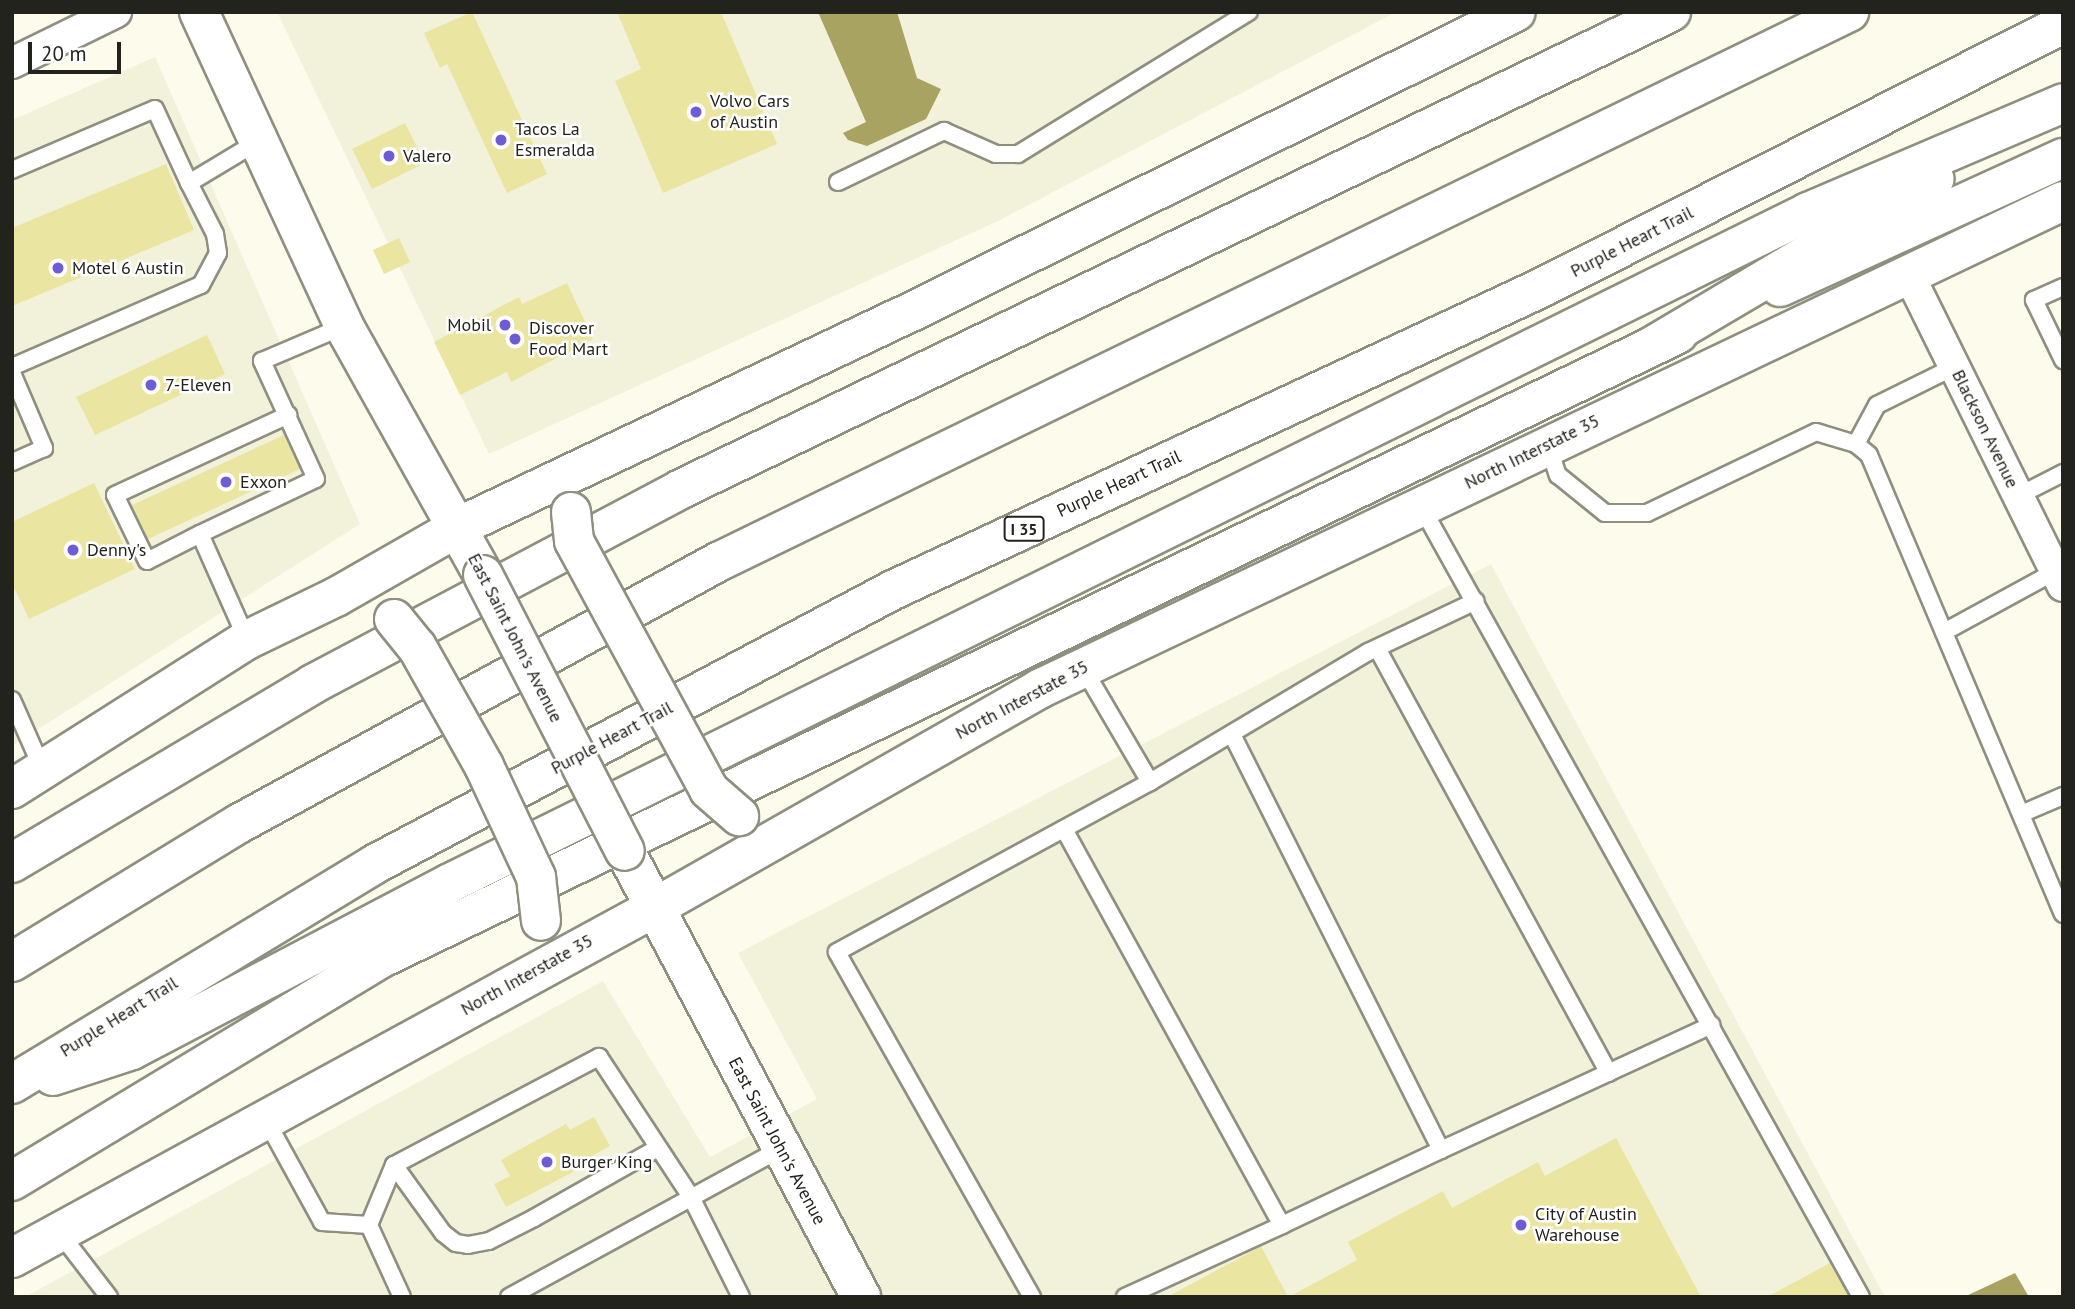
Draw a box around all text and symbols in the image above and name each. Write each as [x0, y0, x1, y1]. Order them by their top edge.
scale bar [32, 28, 124, 72]
text: 20 m [41, 40, 87, 67]
place label: Volvo Cars of Austin [710, 91, 790, 134]
marker: Volvo Cars of Austin [688, 104, 704, 120]
place label: Tacos La Esmeralda [515, 119, 595, 162]
marker: Tacos La Esmeralda [493, 132, 509, 148]
place label: Valero [403, 145, 451, 167]
marker: Valero [381, 148, 397, 164]
street label: Purple Heart Trail [1567, 202, 1697, 282]
place label: Motel 6 Austin [72, 257, 184, 279]
marker: Motel 6 Austin [50, 260, 66, 276]
place label: Mobil [447, 314, 491, 336]
marker: Mobil [497, 317, 513, 333]
place label: Discover Food Mart [529, 318, 608, 360]
marker: Discover Food Mart [507, 331, 523, 347]
street label: Blackson Avenue [1947, 366, 2023, 492]
place label: 7-Eleven [165, 374, 231, 396]
marker: 7-Eleven [143, 377, 159, 393]
street label: North Interstate 35 [1461, 410, 1603, 494]
street label: Purple Heart Trail [1053, 446, 1185, 522]
place label: Exxon [240, 471, 287, 493]
marker: Exxon [218, 474, 234, 490]
road number: I 35 [1003, 516, 1045, 542]
place label: Denny's [87, 539, 146, 561]
marker: Denny's [65, 542, 81, 558]
street label: East Saint John's Avenue [463, 550, 567, 726]
street label: North Interstate 35 [952, 656, 1092, 744]
street label: Purple Heart Trail [547, 697, 677, 779]
street label: North Interstate 35 [457, 930, 597, 1020]
street label: Purple Heart Trail [56, 972, 182, 1062]
street label: East Saint John's Avenue [724, 1053, 830, 1229]
place label: Burger King [561, 1151, 652, 1173]
marker: Burger King [539, 1154, 555, 1170]
place label: City of Austin Warehouse [1535, 1204, 1638, 1246]
marker: City of Austin Warehouse [1513, 1217, 1529, 1233]

